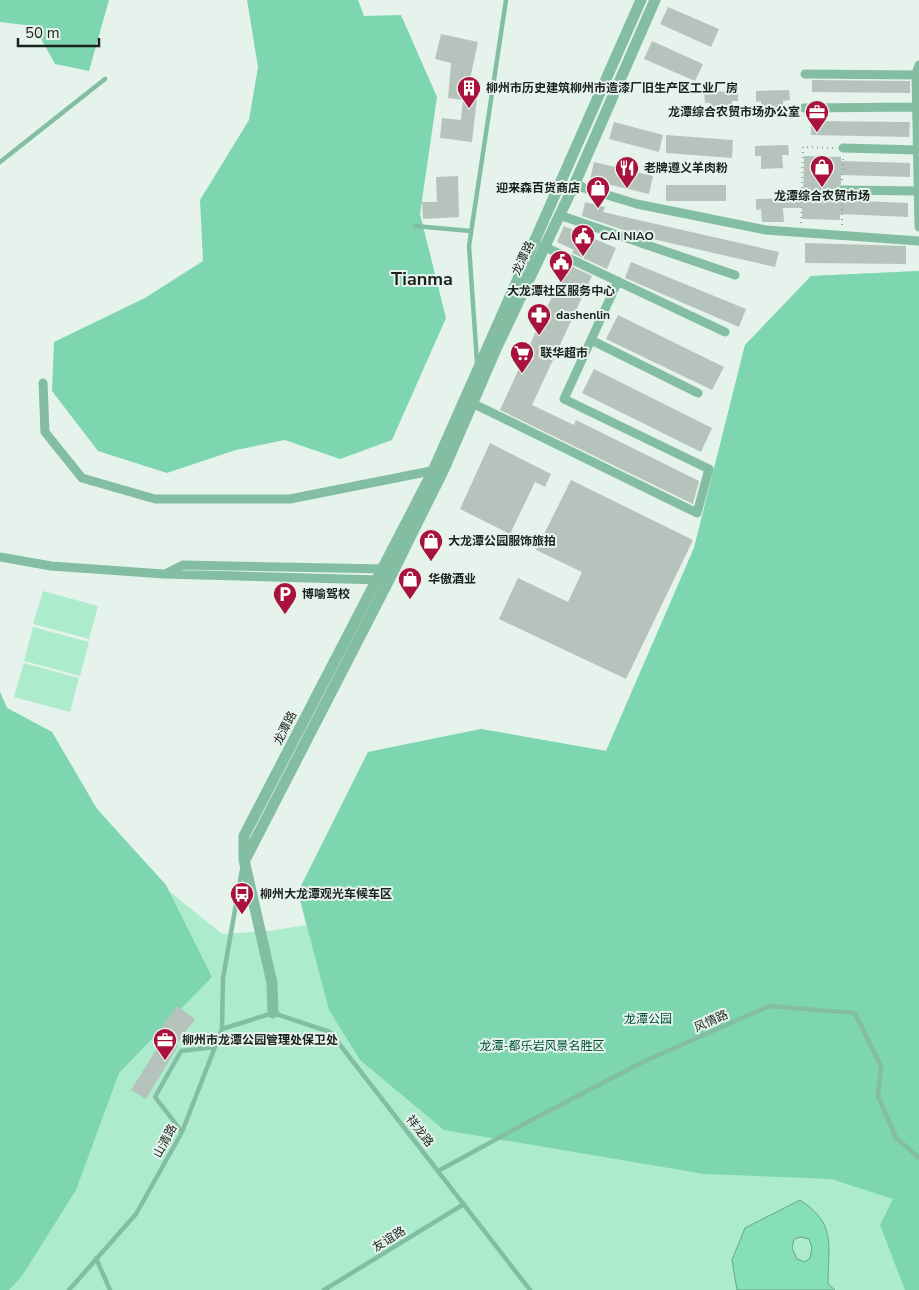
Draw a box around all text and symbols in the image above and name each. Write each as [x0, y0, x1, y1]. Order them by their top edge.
scale bar [18, 15, 99, 47]
text: 50 m [25, 23, 60, 43]
building icon: 柳州市历史建筑柳州市造漆厂旧生产区工业厂房 [456, 75, 482, 109]
place label: 柳州市历史建筑柳州市造漆厂旧生产区工业厂房 [486, 80, 738, 96]
office icon: 龙潭综合农贸市场办公室 [804, 99, 830, 133]
place label: 龙潭综合农贸市场办公室 [668, 104, 800, 120]
shop icon: 龙潭综合农贸市场 [809, 154, 835, 188]
restaurant icon: 老牌遵义羊肉粉 [614, 155, 640, 189]
place label: 老牌遵义羊肉粉 [644, 160, 728, 176]
shop icon: 迎来森百货商店 [585, 175, 611, 209]
place label: 迎来森百货商店 [496, 180, 580, 196]
place label: 龙潭综合农贸市场 [774, 188, 870, 204]
public building icon: CAI NIAO [570, 223, 596, 257]
place label: CAI NIAO [600, 228, 654, 244]
street label: 龙潭路 [508, 238, 538, 278]
public building icon: 大龙潭社区服务中心 [548, 249, 574, 283]
district label: Tianma [391, 267, 453, 291]
place label: 大龙潭社区服务中心 [507, 283, 615, 299]
pharmacy icon: dashenlin [526, 302, 552, 336]
place label: dashenlin [556, 307, 610, 323]
supermarket icon: 联华超市 [509, 340, 535, 374]
place label: 联华超市 [540, 345, 588, 361]
shop icon: 大龙潭公园服饰旅拍 [418, 528, 444, 562]
place label: 大龙潭公园服饰旅拍 [448, 533, 556, 549]
shop icon: 华傲酒业 [397, 566, 423, 600]
place label: 华傲酒业 [428, 571, 476, 587]
parking icon: 博喻驾校 [272, 581, 298, 615]
place label: 博喻驾校 [302, 586, 350, 602]
street label: 龙潭路 [270, 708, 300, 748]
bus stop icon: 柳州大龙潭观光车候车区 [229, 881, 255, 915]
place label: 柳州大龙潭观光车候车区 [260, 886, 392, 902]
street label: 风情路 [691, 1006, 731, 1036]
park label: 龙潭公园 [624, 1011, 672, 1027]
office icon: 柳州市龙潭公园管理处保卫处 [152, 1027, 178, 1061]
place label: 柳州市龙潭公园管理处保卫处 [182, 1032, 338, 1048]
park label: 龙潭-都乐岩风景名胜区 [479, 1038, 605, 1054]
street label: 祥龙路 [403, 1112, 437, 1150]
street label: 山清路 [149, 1121, 181, 1161]
street label: 友谊路 [369, 1223, 409, 1255]

